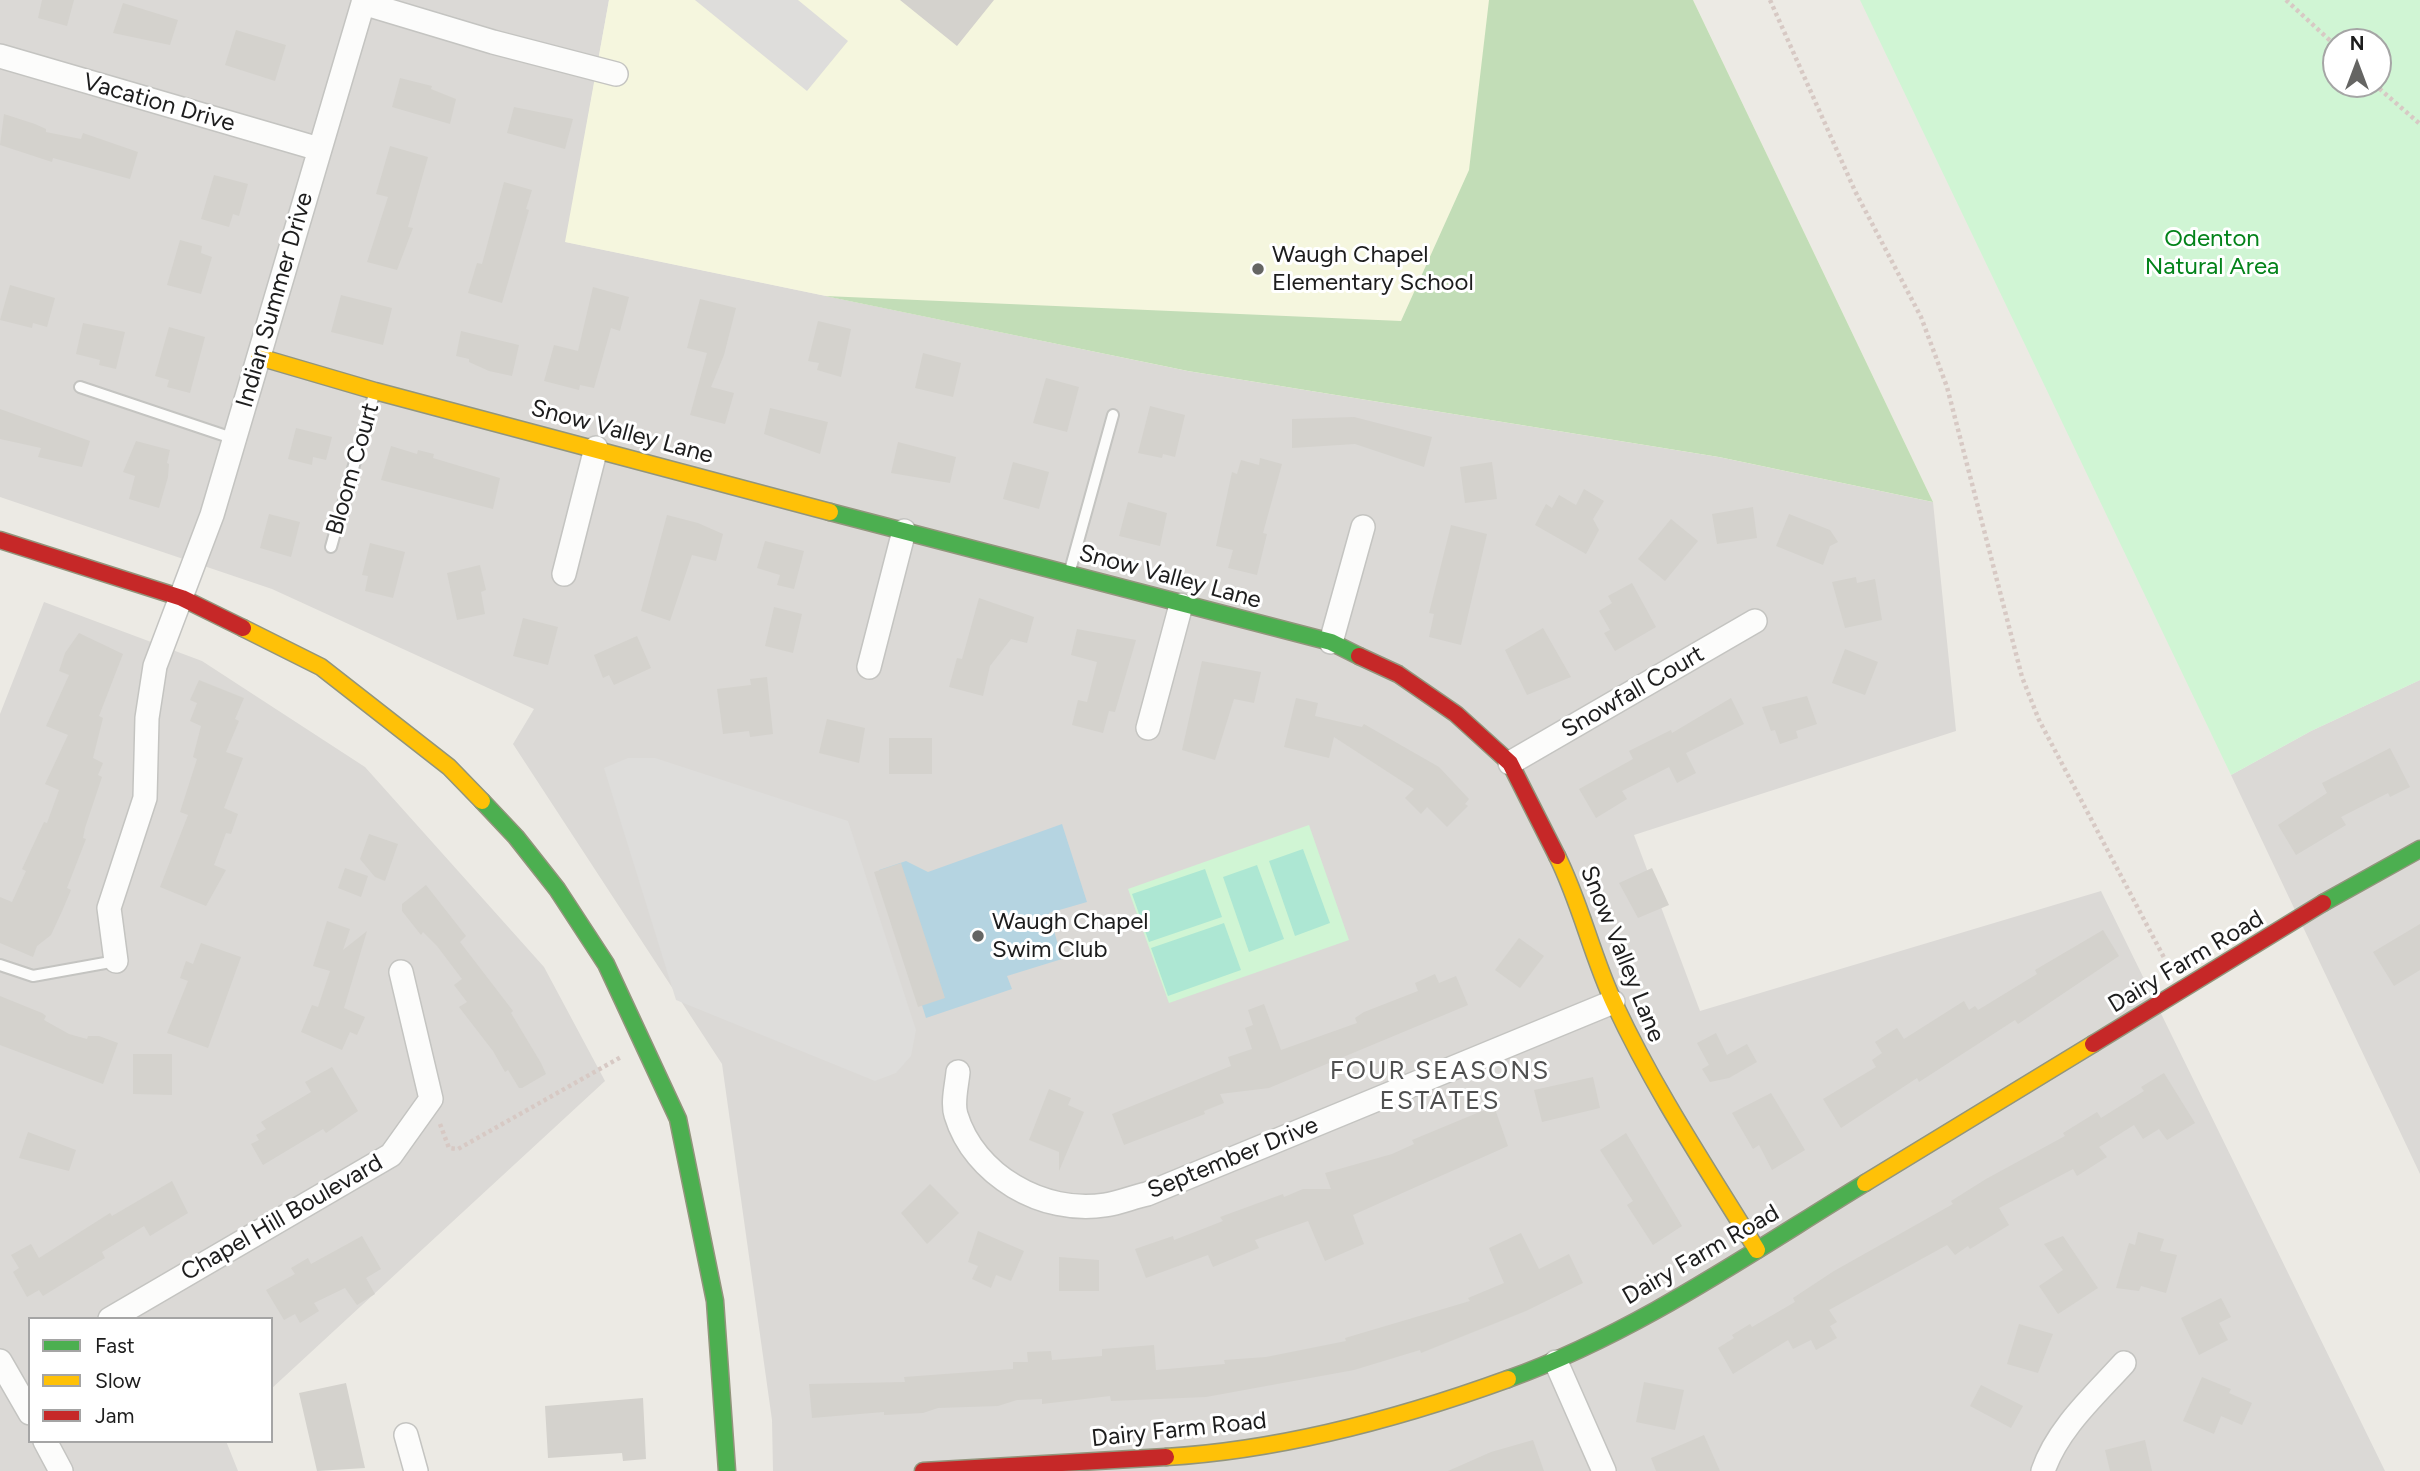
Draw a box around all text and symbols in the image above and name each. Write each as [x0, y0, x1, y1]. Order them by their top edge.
north arrow [2322, 28, 2392, 98]
text: N [2350, 32, 2364, 55]
street label: Vacation Drive [80, 68, 238, 138]
street label: Indian Summer Drive [230, 189, 320, 411]
park label: Odenton Natural Area [2145, 225, 2279, 281]
place label: Waugh Chapel Elementary School [1272, 241, 1474, 297]
marker: Waugh Chapel Elementary School [1250, 261, 1266, 277]
street label: Snow Valley Lane [528, 394, 716, 470]
street label: Bloom Court [320, 400, 386, 538]
street label: Snow Valley Lane [1076, 539, 1264, 615]
street label: Snowfall Court [1557, 640, 1709, 744]
street label: Snow Valley Lane [1574, 862, 1670, 1046]
street label: Dairy Farm Road [2103, 904, 2269, 1020]
place label: Waugh Chapel Swim Club [992, 908, 1149, 964]
marker: Waugh Chapel Swim Club [970, 928, 986, 944]
district label: FOUR SEASONS ESTATES [1331, 1055, 1549, 1116]
street label: September Drive [1144, 1111, 1322, 1205]
street label: Chapel Hill Boulevard [176, 1148, 388, 1288]
street label: Dairy Farm Road [1618, 1199, 1784, 1311]
legend [28, 1317, 273, 1443]
text: Fast [95, 1333, 135, 1358]
text: Slow [95, 1368, 141, 1393]
text: Jam [95, 1403, 134, 1428]
street label: Dairy Farm Road [1090, 1406, 1268, 1454]

